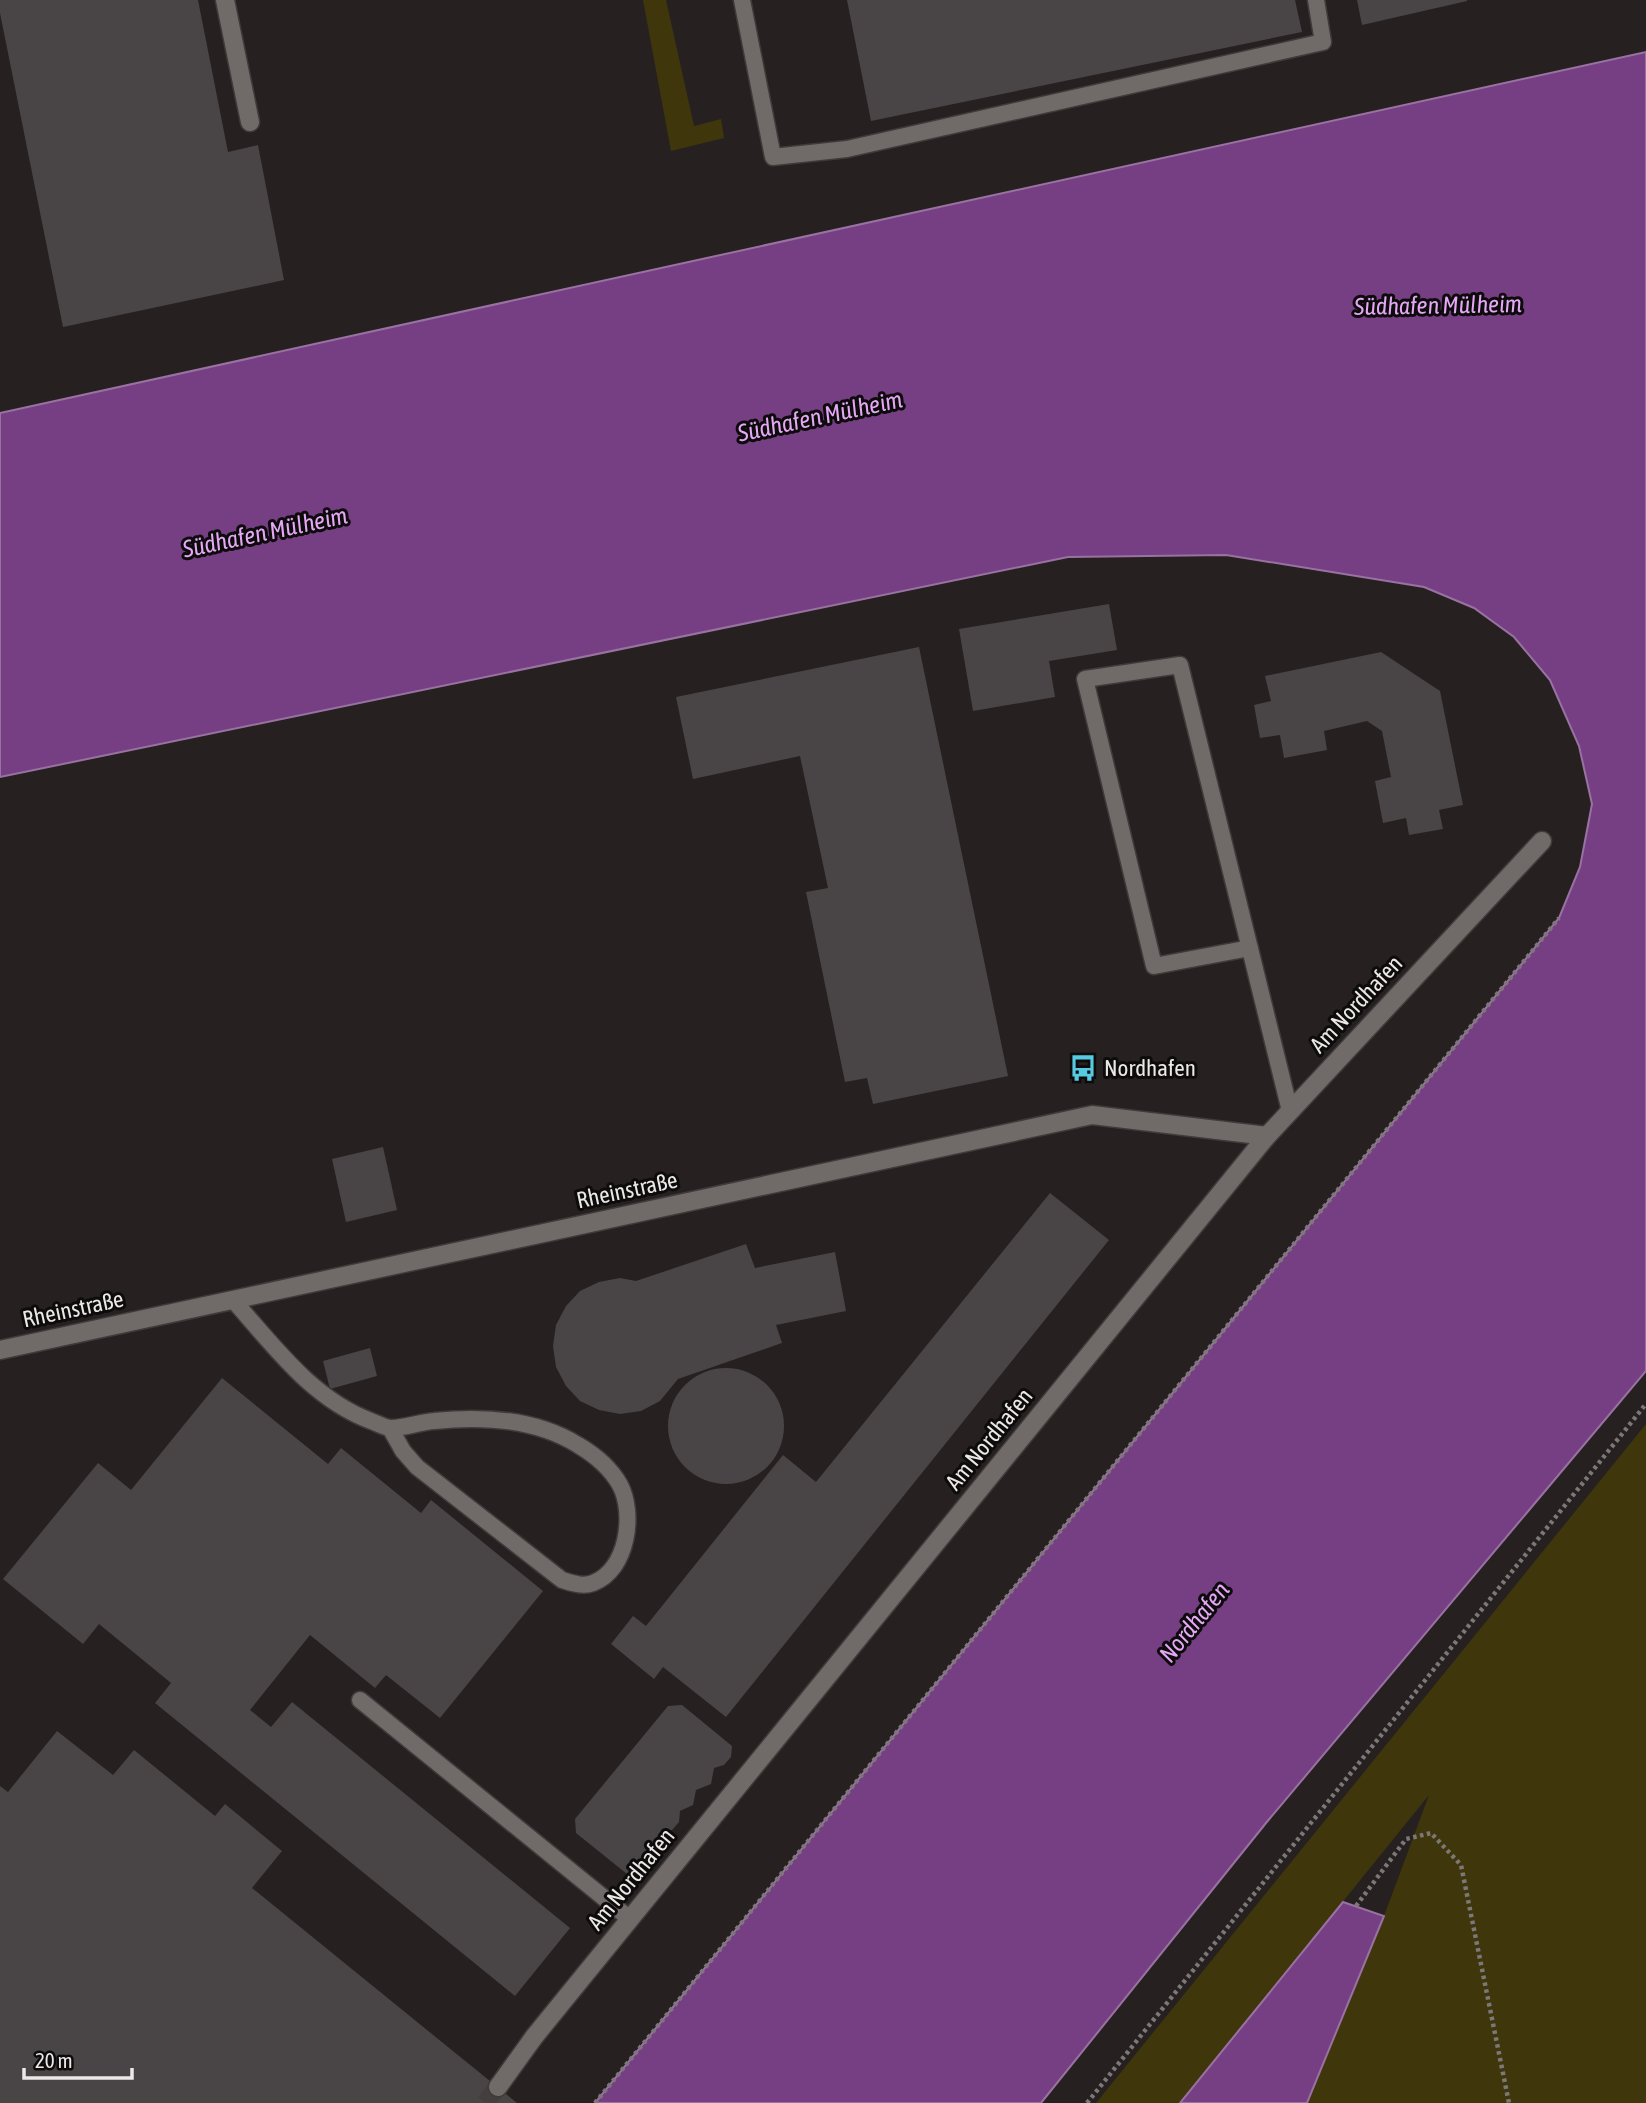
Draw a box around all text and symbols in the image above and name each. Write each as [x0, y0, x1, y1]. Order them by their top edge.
water label: Südhafen Mülheim [1353, 290, 1522, 320]
water label: Südhafen Mülheim [734, 385, 905, 447]
water label: Südhafen Mülheim [179, 501, 350, 563]
street label: Am Nordhafen [1305, 950, 1407, 1058]
bus stop icon: Nordhafen [1068, 1053, 1098, 1083]
place label: Nordhafen [1104, 1055, 1196, 1081]
street label: Rheinstraße [574, 1167, 680, 1213]
street label: Rheinstraße [20, 1286, 126, 1332]
street label: Am Nordhafen [940, 1383, 1038, 1495]
water label: Nordhafen [1154, 1576, 1235, 1667]
street label: Am Nordhafen [582, 1823, 680, 1935]
scale bar [24, 2036, 133, 2080]
text: 20 m [35, 2048, 73, 2072]

